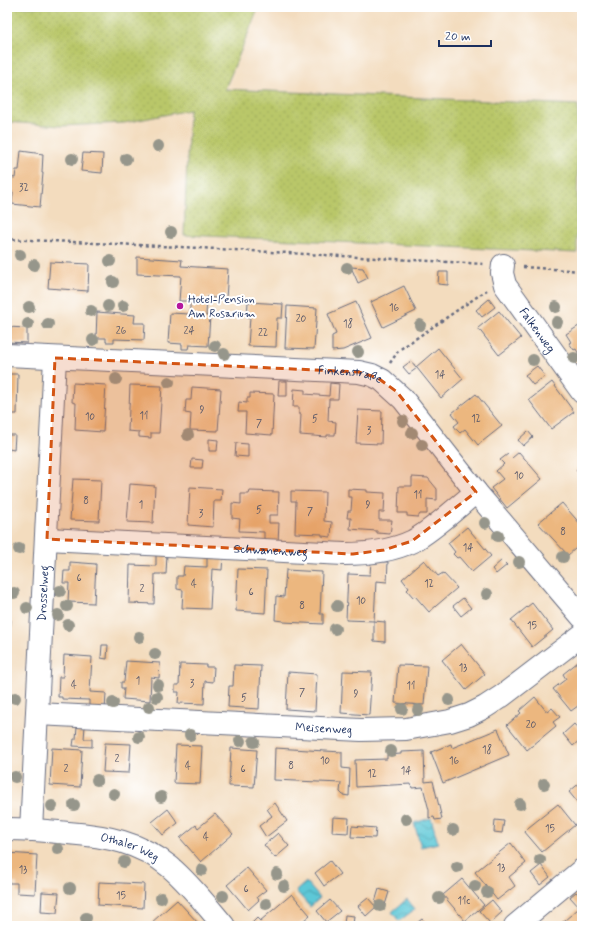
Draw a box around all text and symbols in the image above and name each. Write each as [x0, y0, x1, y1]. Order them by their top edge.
scale bar [439, 22, 491, 48]
text: 20 m [445, 29, 471, 45]
house number: 32 [19, 182, 29, 195]
place label: Hotel-Pension Am Rosarium [188, 292, 255, 322]
marker: Hotel-Pension Am Rosarium [175, 301, 185, 311]
house number: 16 [389, 302, 399, 315]
street label: Falkenweg [515, 305, 558, 357]
house number: 20 [296, 313, 307, 326]
house number: 18 [343, 317, 353, 331]
house number: 26 [116, 325, 127, 338]
house number: 24 [184, 325, 194, 338]
house number: 22 [258, 327, 268, 340]
street label: Finkenstraße [318, 363, 385, 388]
house number: 14 [435, 369, 445, 382]
house number: 9 [200, 404, 205, 417]
house number: 11 [140, 410, 148, 423]
house number: 10 [85, 411, 95, 424]
house number: 5 [312, 413, 318, 426]
house number: 12 [471, 413, 481, 426]
house number: 7 [256, 418, 262, 431]
house number: 3 [367, 425, 372, 438]
house number: 10 [514, 470, 524, 483]
house number: 11 [414, 489, 422, 502]
house number: 8 [83, 495, 89, 508]
house number: 1 [139, 499, 143, 512]
house number: 9 [366, 499, 371, 512]
house number: 5 [256, 504, 262, 517]
house number: 7 [307, 506, 313, 519]
house number: 3 [199, 508, 204, 521]
house number: 8 [560, 526, 566, 539]
street label: Schwanenweg [233, 541, 308, 562]
house number: 14 [463, 542, 473, 555]
street label: Drosselweg [35, 565, 54, 622]
house number: 6 [76, 572, 82, 585]
house number: 4 [191, 578, 197, 591]
house number: 12 [424, 578, 434, 591]
house number: 2 [140, 583, 145, 596]
house number: 6 [248, 586, 254, 599]
house number: 10 [356, 595, 366, 608]
house number: 8 [299, 600, 305, 613]
house number: 15 [527, 620, 537, 633]
house number: 13 [459, 662, 467, 675]
house number: 1 [136, 675, 140, 688]
house number: 3 [190, 678, 195, 691]
house number: 4 [71, 679, 77, 692]
house number: 11 [407, 680, 415, 693]
house number: 7 [299, 687, 305, 700]
house number: 9 [354, 688, 359, 701]
house number: 5 [241, 692, 247, 705]
house number: 20 [526, 719, 537, 732]
street label: Meisenweg [295, 720, 352, 739]
house number: 18 [482, 743, 492, 757]
house number: 2 [115, 753, 120, 766]
house number: 10 [320, 755, 330, 768]
house number: 16 [449, 755, 459, 768]
house number: 4 [185, 760, 191, 773]
house number: 8 [288, 760, 294, 773]
house number: 2 [64, 763, 69, 776]
house number: 6 [240, 763, 246, 776]
house number: 14 [401, 765, 411, 778]
house number: 12 [367, 768, 377, 781]
house number: 15 [545, 823, 555, 836]
street label: Othaler Weg [99, 830, 162, 866]
house number: 4 [203, 831, 209, 844]
house number: 13 [497, 862, 505, 875]
house number: 13 [19, 864, 27, 877]
house number: 6 [243, 883, 249, 896]
house number: 15 [116, 890, 126, 903]
house number: 11c [458, 895, 470, 908]

